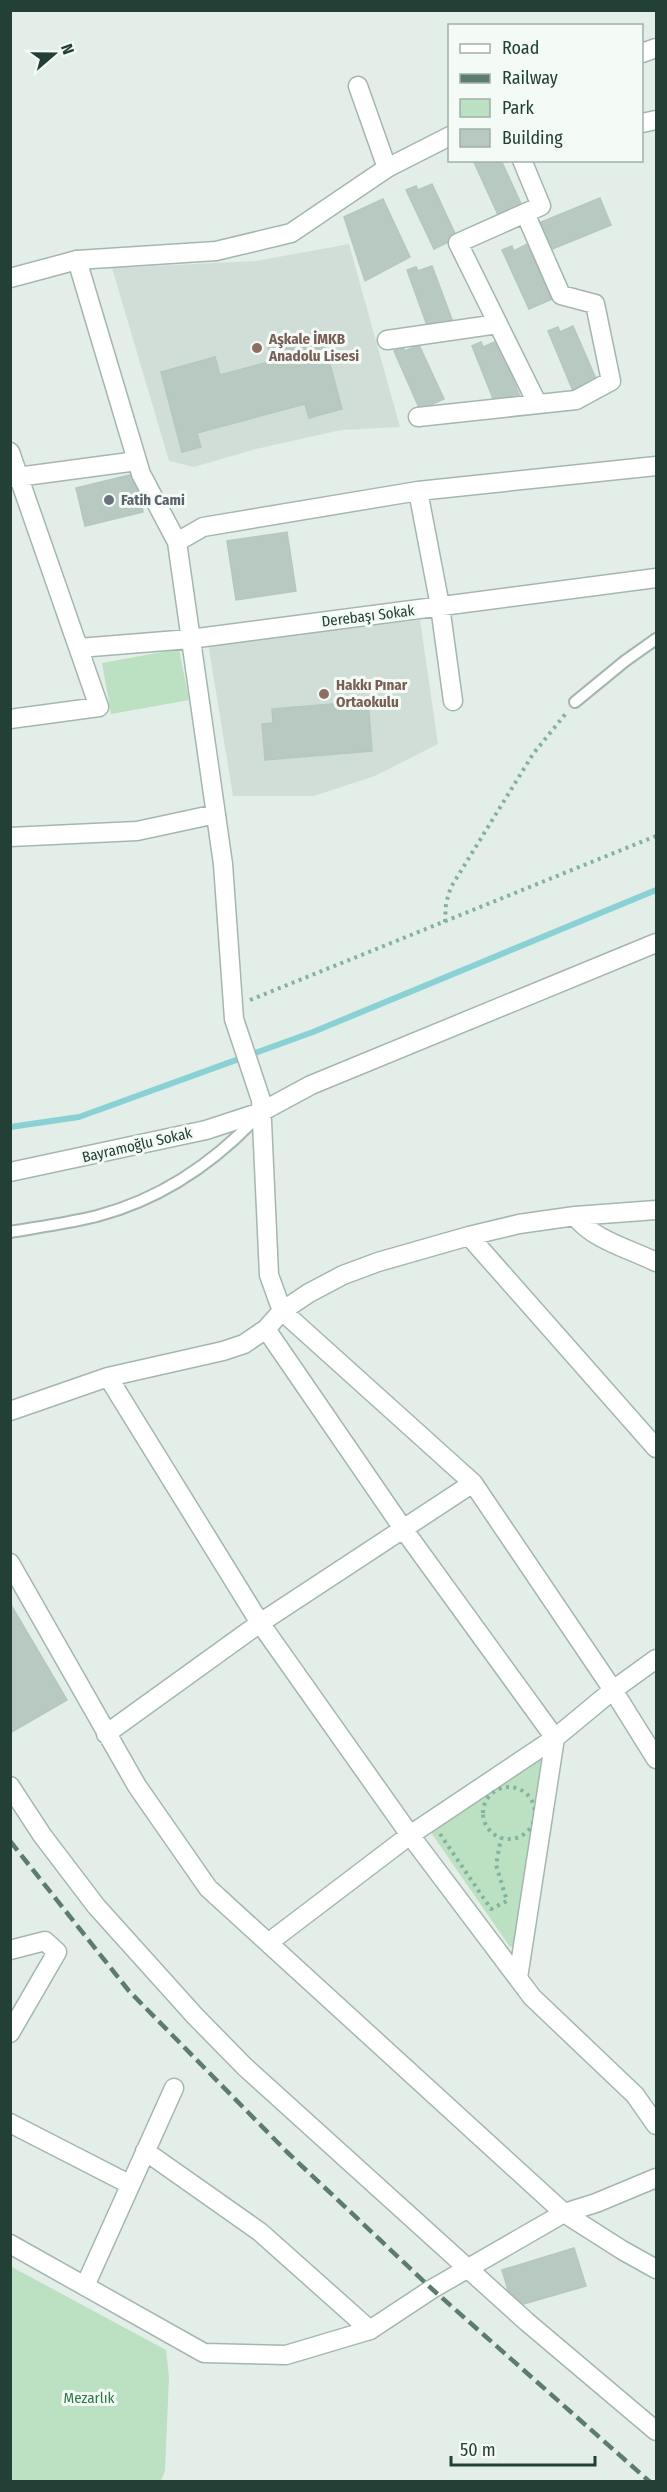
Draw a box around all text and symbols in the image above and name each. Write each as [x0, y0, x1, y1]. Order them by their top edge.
north arrow [24, 24, 84, 84]
legend [448, 24, 643, 162]
text: Road [502, 37, 539, 59]
text: N [57, 41, 78, 57]
text: Railway [502, 67, 558, 89]
text: Park [502, 97, 535, 119]
text: Building [502, 127, 563, 149]
place label: Aşkale İMKB Anadolu Lisesi [268, 330, 359, 365]
marker: Aşkale İMKB Anadolu Lisesi [250, 341, 264, 355]
place label: Fatih Cami [121, 491, 185, 509]
marker: Fatih Cami [102, 493, 116, 507]
street label: Derebaşı Sokak [320, 601, 416, 631]
place label: Hakkı Pınar Ortaokulu [336, 676, 408, 711]
marker: Hakkı Pınar Ortaokulu [317, 687, 331, 701]
street label: Bayramoğlu Sokak [80, 1124, 194, 1166]
park label: Mezarlık [63, 2389, 115, 2407]
scale bar [451, 2429, 595, 2467]
text: 50 m [460, 2439, 496, 2461]

